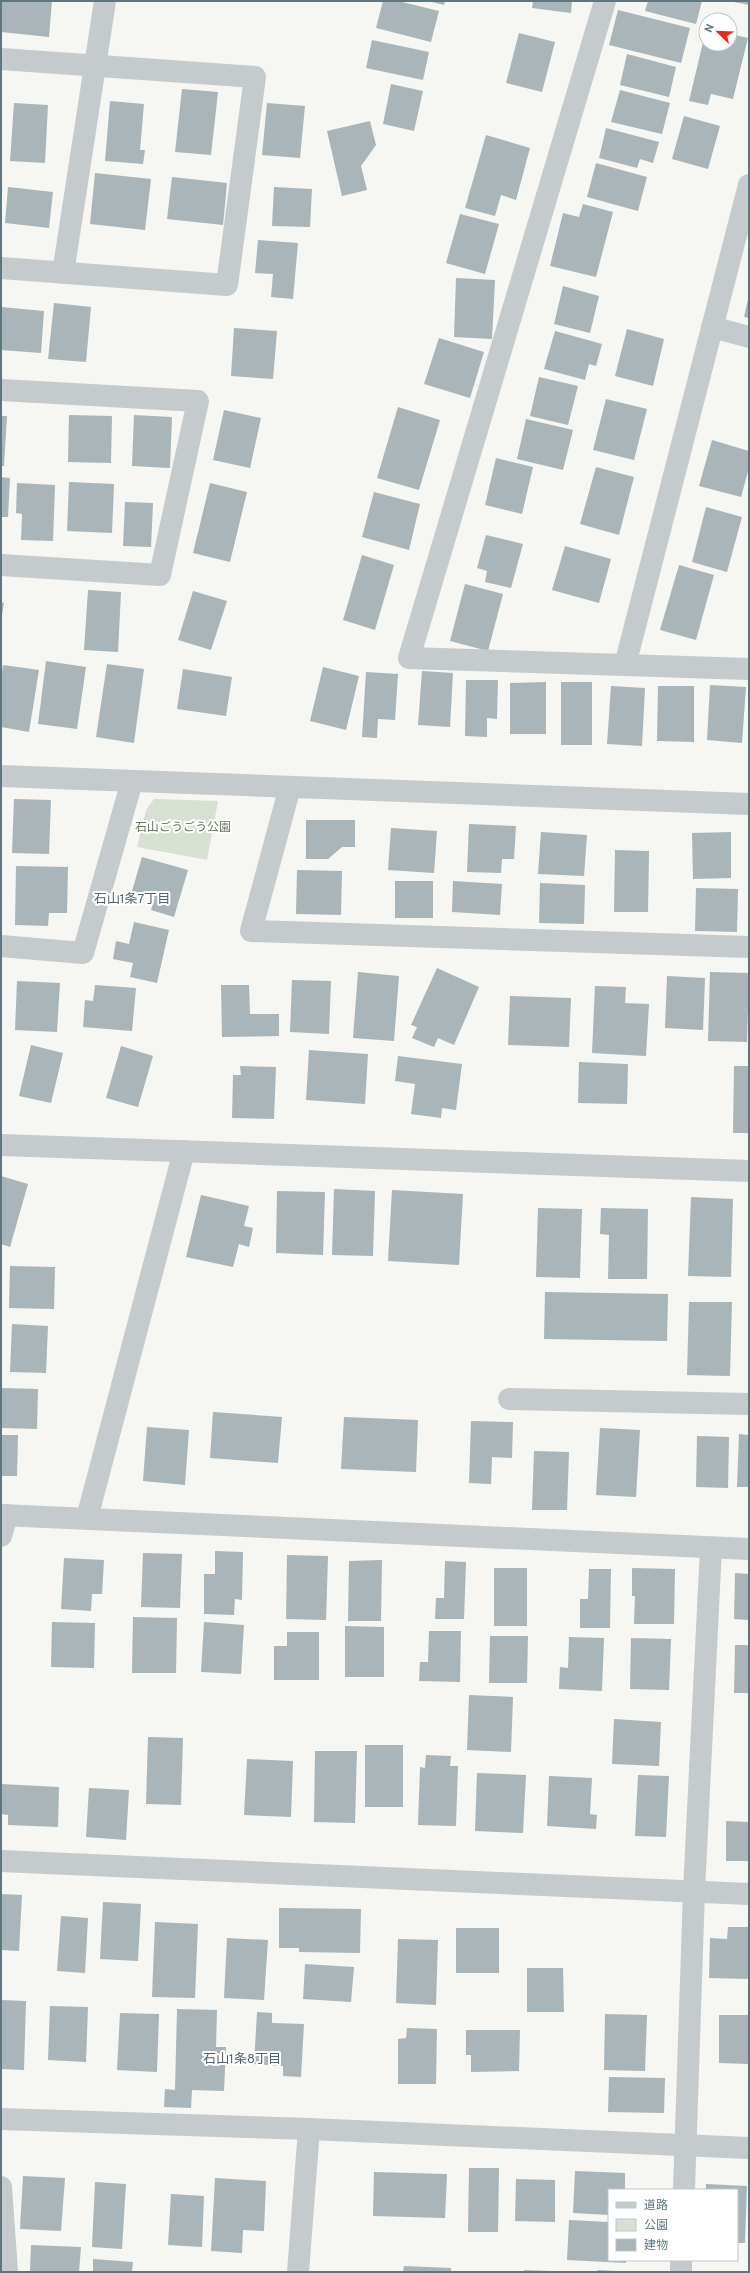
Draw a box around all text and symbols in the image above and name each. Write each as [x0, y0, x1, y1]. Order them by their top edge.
north arrow [698, 12, 738, 52]
text: N [702, 22, 718, 35]
park label: 石山ごうごう公園 [135, 820, 231, 836]
district label: 石山1条7丁目 [94, 891, 170, 908]
district label: 石山1条8丁目 [203, 2051, 281, 2068]
legend [608, 2189, 738, 2261]
text: 道路 [644, 2198, 668, 2214]
text: 公園 [644, 2218, 668, 2234]
text: 建物 [644, 2238, 668, 2254]

